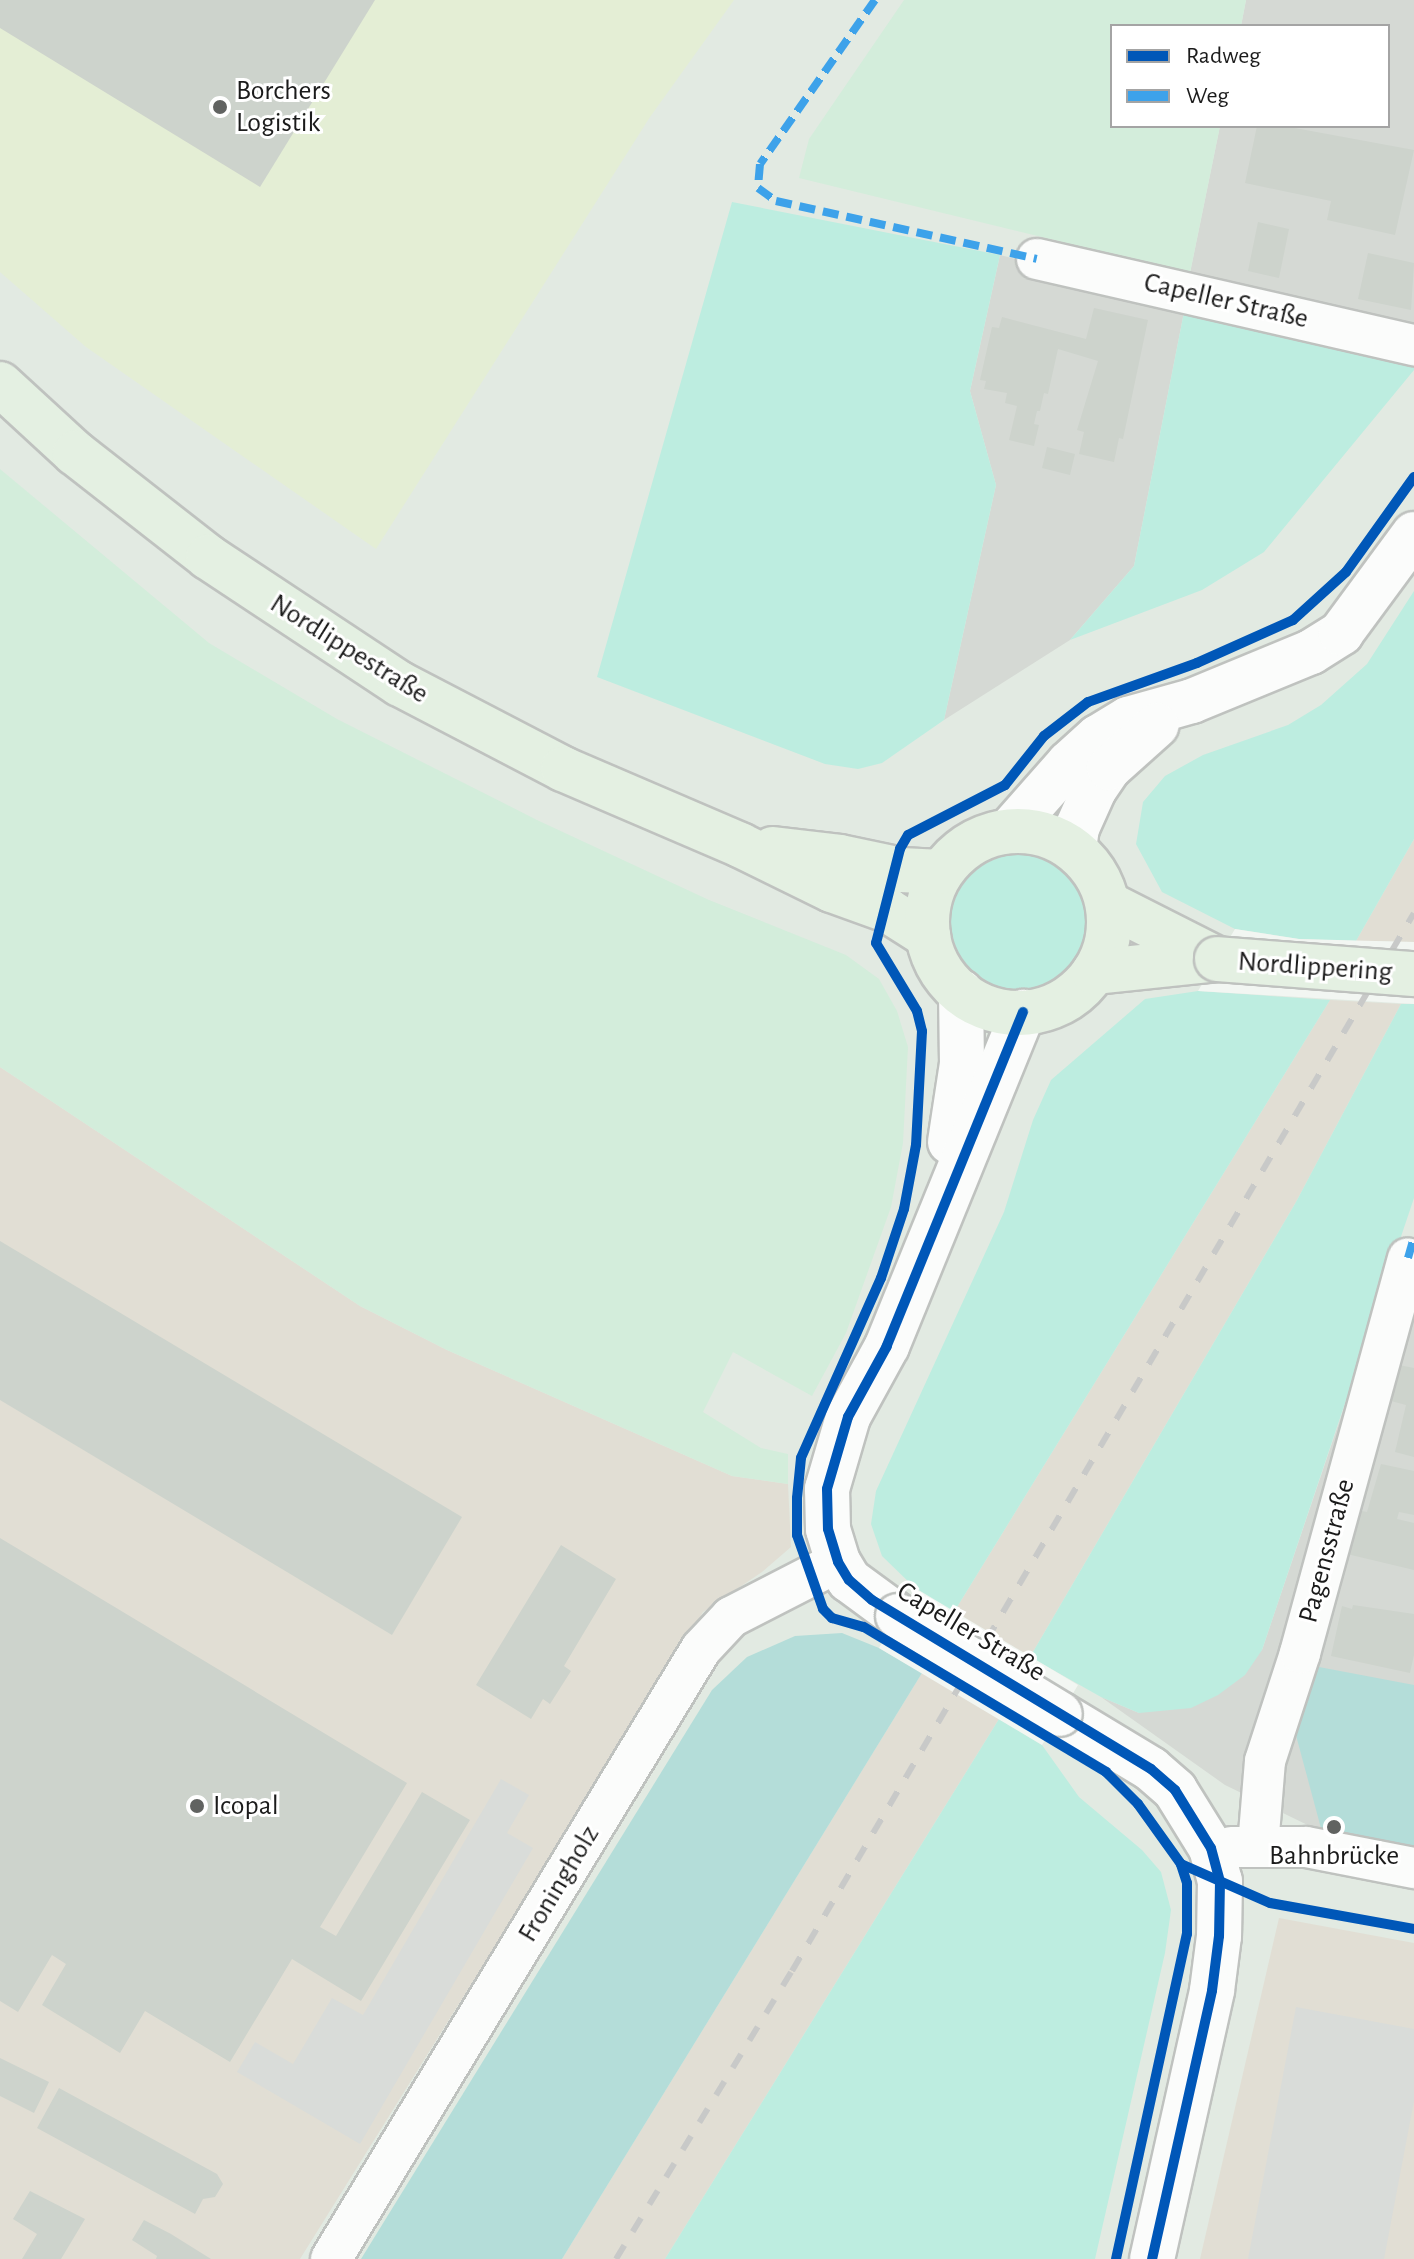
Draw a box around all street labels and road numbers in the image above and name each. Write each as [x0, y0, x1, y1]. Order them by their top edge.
street label: Capeller Straße [1141, 266, 1311, 336]
street label: Nordlippestraße [264, 587, 434, 711]
street label: Nordlippering [1237, 945, 1393, 989]
street label: Pagensstraße [1292, 1475, 1362, 1627]
street label: Capeller Straße [891, 1575, 1051, 1689]
street label: Froningholz [511, 1820, 607, 1948]

